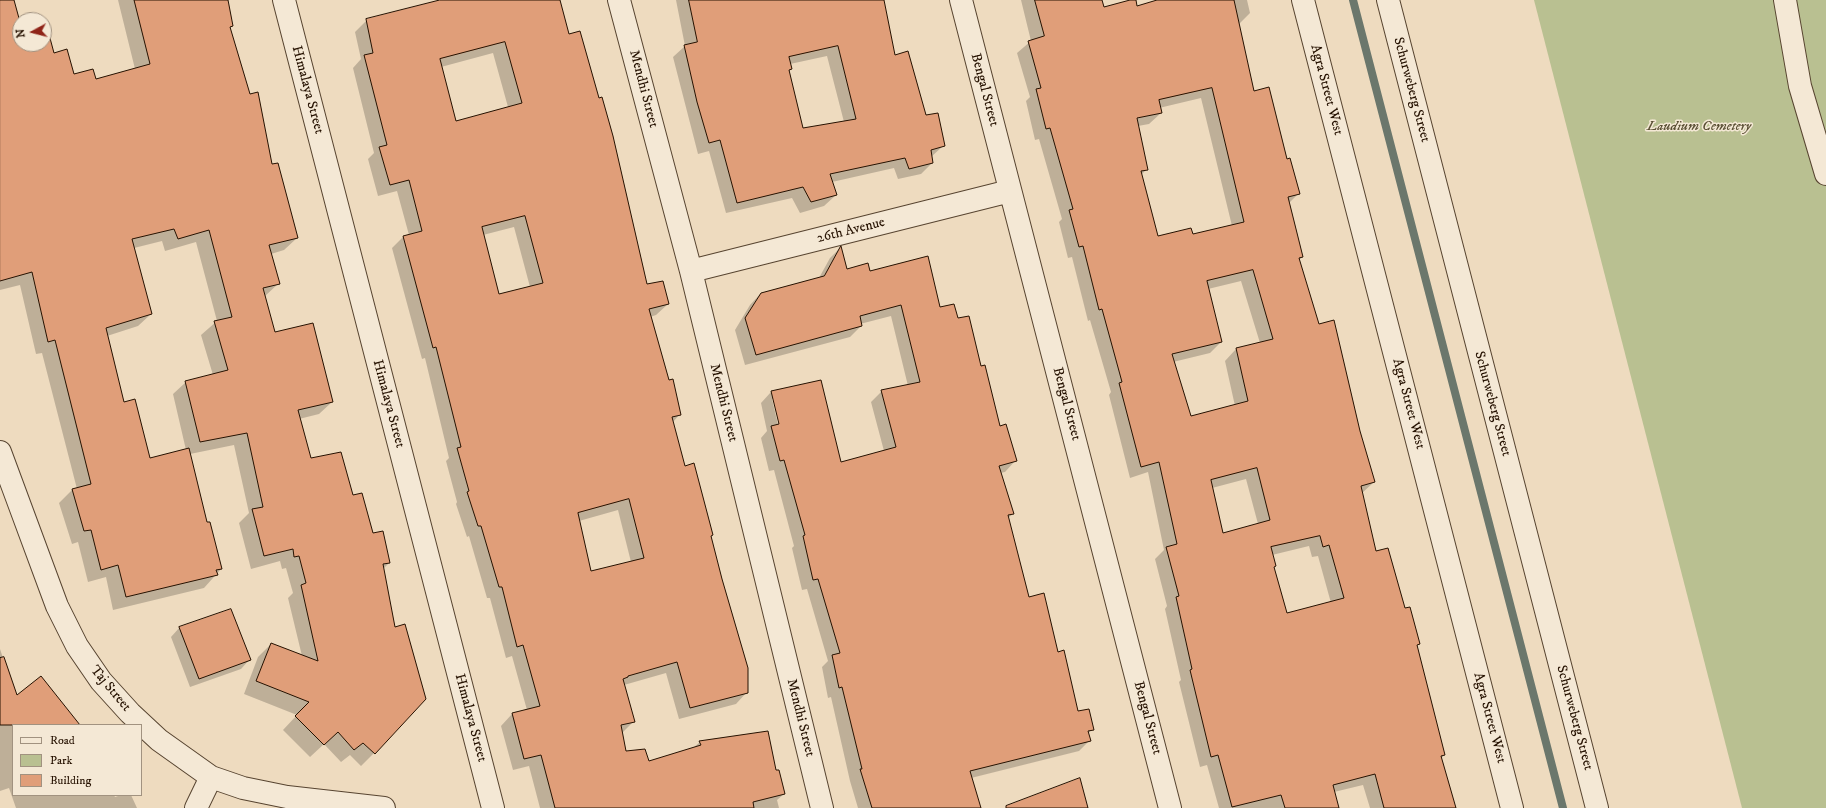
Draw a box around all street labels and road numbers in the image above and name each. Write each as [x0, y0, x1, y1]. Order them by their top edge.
street label: Schurweberg Street [1389, 36, 1433, 144]
street label: Agra Street West [1306, 43, 1346, 137]
street label: Himalaya Street [287, 44, 327, 136]
street label: Mendhi Street [625, 48, 661, 130]
street label: Bengal Street [966, 52, 1002, 128]
street label: 26th Avenue [815, 214, 887, 248]
street label: Schurweberg Street [1470, 350, 1514, 458]
street label: Agra Street West [1388, 357, 1428, 451]
street label: Himalaya Street [368, 358, 408, 450]
street label: Mendhi Street [705, 362, 741, 444]
street label: Bengal Street [1048, 366, 1084, 442]
street label: Taj Street [86, 663, 134, 715]
street label: Schurweberg Street [1552, 664, 1596, 772]
street label: Agra Street West [1469, 671, 1509, 765]
street label: Himalaya Street [450, 672, 490, 764]
street label: Mendhi Street [782, 677, 818, 759]
street label: Bengal Street [1129, 680, 1165, 756]

